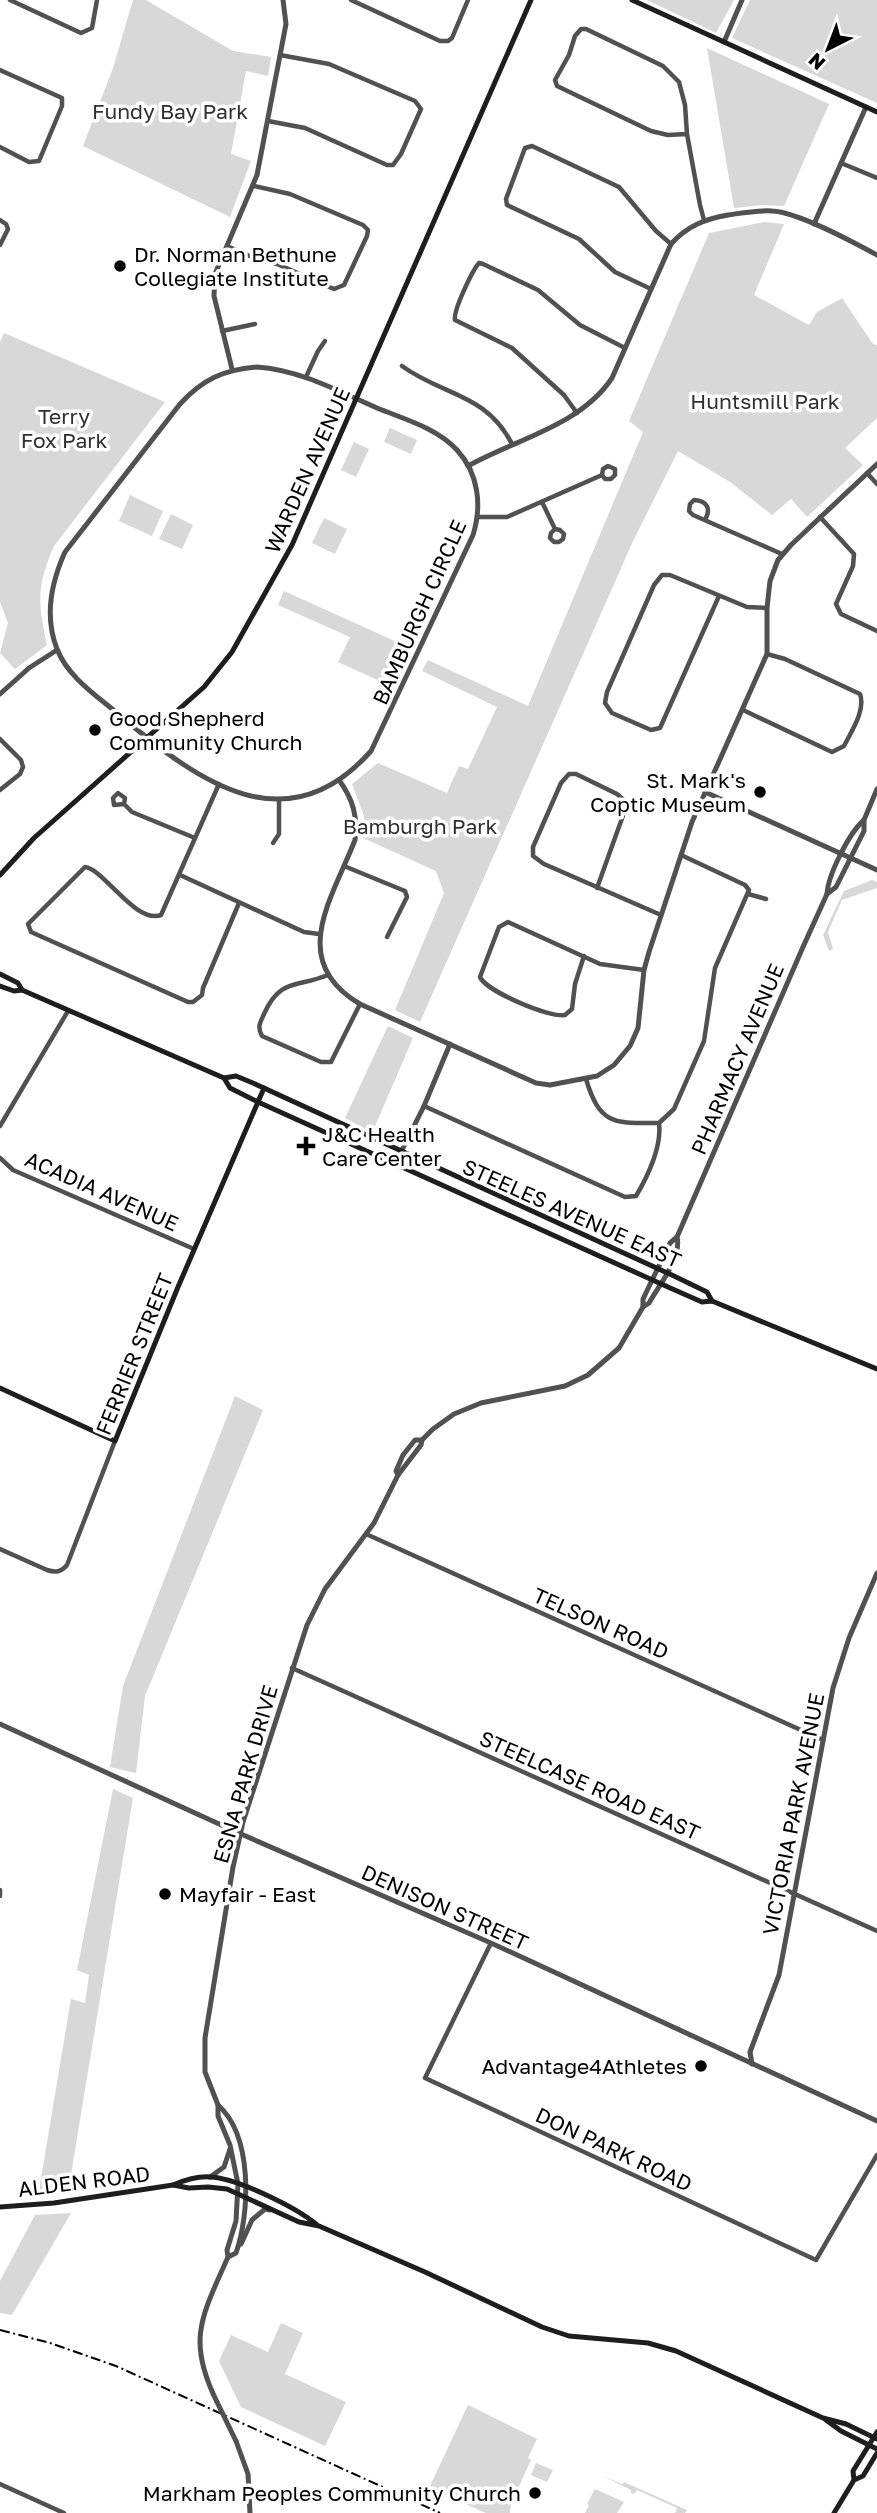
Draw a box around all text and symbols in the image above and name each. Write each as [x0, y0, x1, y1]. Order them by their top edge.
north arrow [793, 14, 863, 84]
text: N [803, 49, 829, 75]
park label: Fundy Bay Park [92, 98, 248, 124]
place label: Dr. Norman Bethune Collegiate Institute [134, 241, 337, 291]
marker: Dr. Norman Bethune Collegiate Institute [112, 258, 128, 274]
street label: WARDEN AVENUE [259, 383, 355, 557]
park label: Huntsmill Park [690, 388, 840, 414]
park label: Terry Fox Park [21, 403, 107, 453]
street label: BAMBURGH CIRCLE [367, 515, 471, 709]
place label: Good Shepherd Community Church [109, 705, 302, 755]
marker: Good Shepherd Community Church [87, 722, 103, 738]
place label: St. Mark's Coptic Museum [590, 767, 746, 817]
marker: St. Mark's Coptic Museum [752, 784, 768, 800]
park label: Bamburgh Park [343, 813, 497, 839]
street label: PHARMACY AVENUE [685, 959, 789, 1159]
place label: J&C Health Care Center [322, 1121, 442, 1171]
marker: J&C Health Care Center [296, 1136, 316, 1156]
street label: ACADIA AVENUE [21, 1145, 183, 1237]
street label: STEELES AVENUE EAST [459, 1153, 685, 1273]
street label: FERRIER STREET [90, 1269, 178, 1439]
street label: TELSON ROAD [529, 1581, 673, 1665]
street label: ESNA PARK DRIVE [207, 1682, 283, 1866]
street label: VICTORIA PARK AVENUE [757, 1691, 829, 1937]
street label: STEELCASE ROAD EAST [476, 1725, 704, 1845]
street label: DENISON STREET [358, 1859, 532, 1955]
place label: Mayfair - East [179, 1881, 316, 1907]
marker: Mayfair - East [157, 1886, 173, 1902]
place label: Advantage4Athletes [481, 2053, 687, 2079]
marker: Advantage4Athletes [693, 2058, 709, 2074]
street label: DON PARK ROAD [532, 2101, 696, 2197]
street label: ALDEN ROAD [16, 2160, 152, 2202]
place label: Markham Peoples Community Church [143, 2480, 521, 2506]
marker: Markham Peoples Community Church [527, 2485, 543, 2501]

